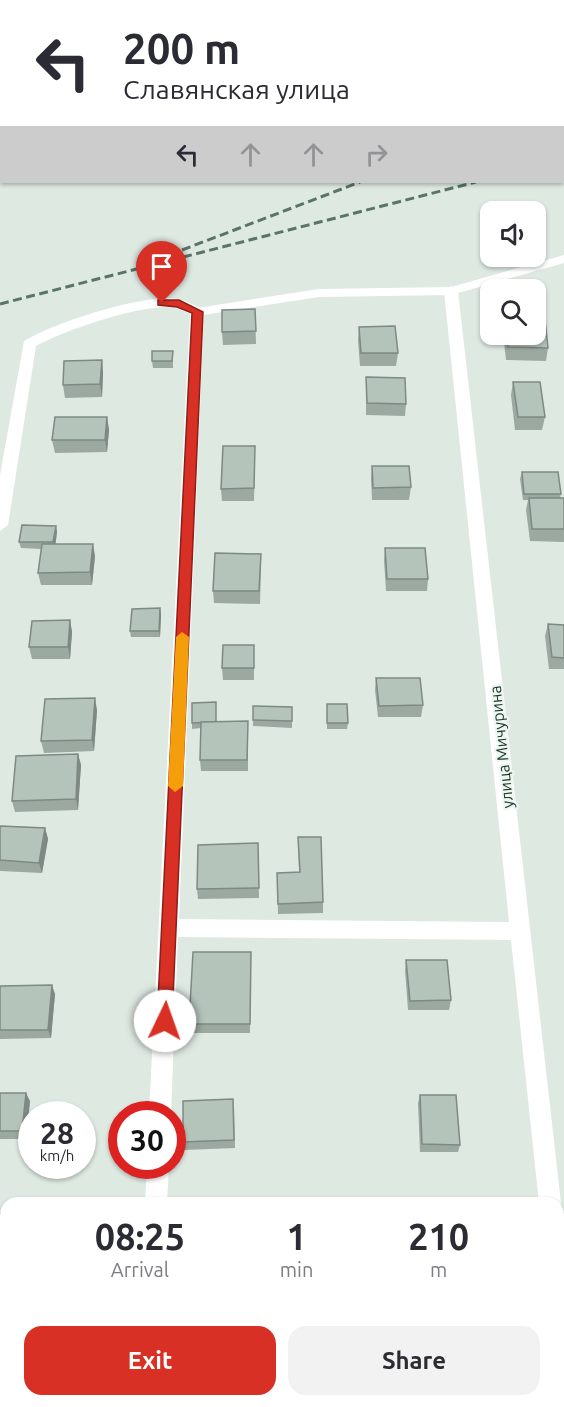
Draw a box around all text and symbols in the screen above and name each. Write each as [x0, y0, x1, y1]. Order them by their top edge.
icon: left [24, 24, 102, 102]
text: 200 m [123, 25, 240, 72]
text: Славянская улица [123, 74, 350, 104]
icon: left [171, 138, 204, 171]
icon: ahead [234, 138, 267, 171]
icon: ahead [297, 138, 330, 171]
icon: right [360, 138, 393, 171]
map controls [480, 201, 546, 345]
button: sound [480, 201, 546, 267]
pin [136, 241, 187, 303]
icon: arrive [145, 250, 178, 283]
button: search [480, 279, 546, 345]
street label: улица Мичурина [486, 685, 516, 809]
position arrow [133, 989, 197, 1053]
speed limit sign: 30 [108, 1101, 186, 1179]
text: 28 [40, 1116, 74, 1150]
text: km/h [40, 1147, 74, 1164]
text: 08:25 [95, 1216, 185, 1257]
text: 1 [286, 1216, 307, 1257]
text: 210 [408, 1216, 469, 1257]
text: Arrival [111, 1258, 169, 1281]
text: min [280, 1258, 313, 1281]
text: m [430, 1258, 447, 1281]
button: Exit [24, 1326, 276, 1395]
button: Share [288, 1326, 540, 1395]

